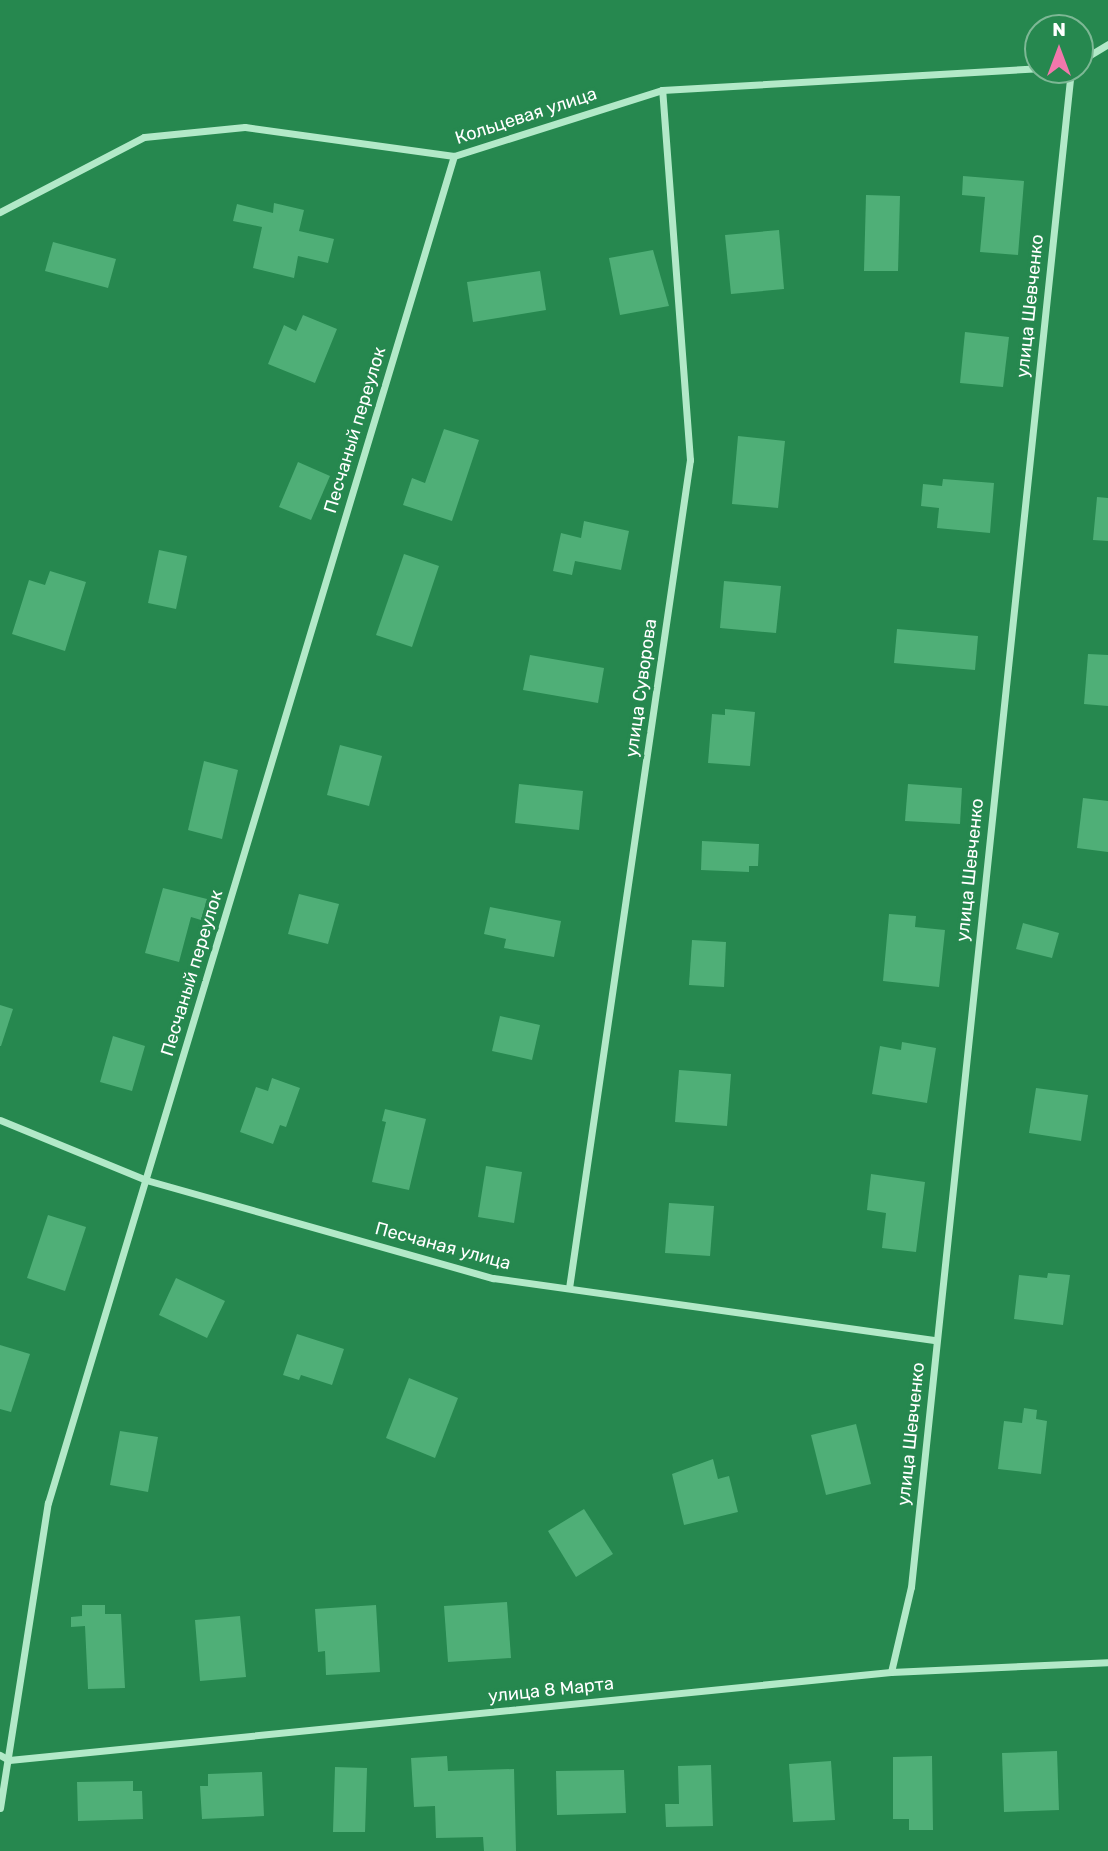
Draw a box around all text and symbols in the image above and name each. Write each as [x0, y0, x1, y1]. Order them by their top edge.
north arrow [1024, 14, 1094, 84]
text: N [1052, 18, 1066, 41]
street label: Кольцевая улица [452, 83, 600, 149]
street label: улица Шевченко [1012, 233, 1048, 379]
street label: Песчаный переулок [319, 344, 391, 516]
street label: улица Суворова [621, 617, 661, 759]
street label: улица Шевченко [952, 797, 988, 943]
street label: Песчаный переулок [156, 887, 228, 1059]
street label: Песчаная улица [373, 1218, 513, 1274]
street label: улица Шевченко [893, 1361, 929, 1507]
street label: улица 8 Марта [487, 1673, 615, 1707]

